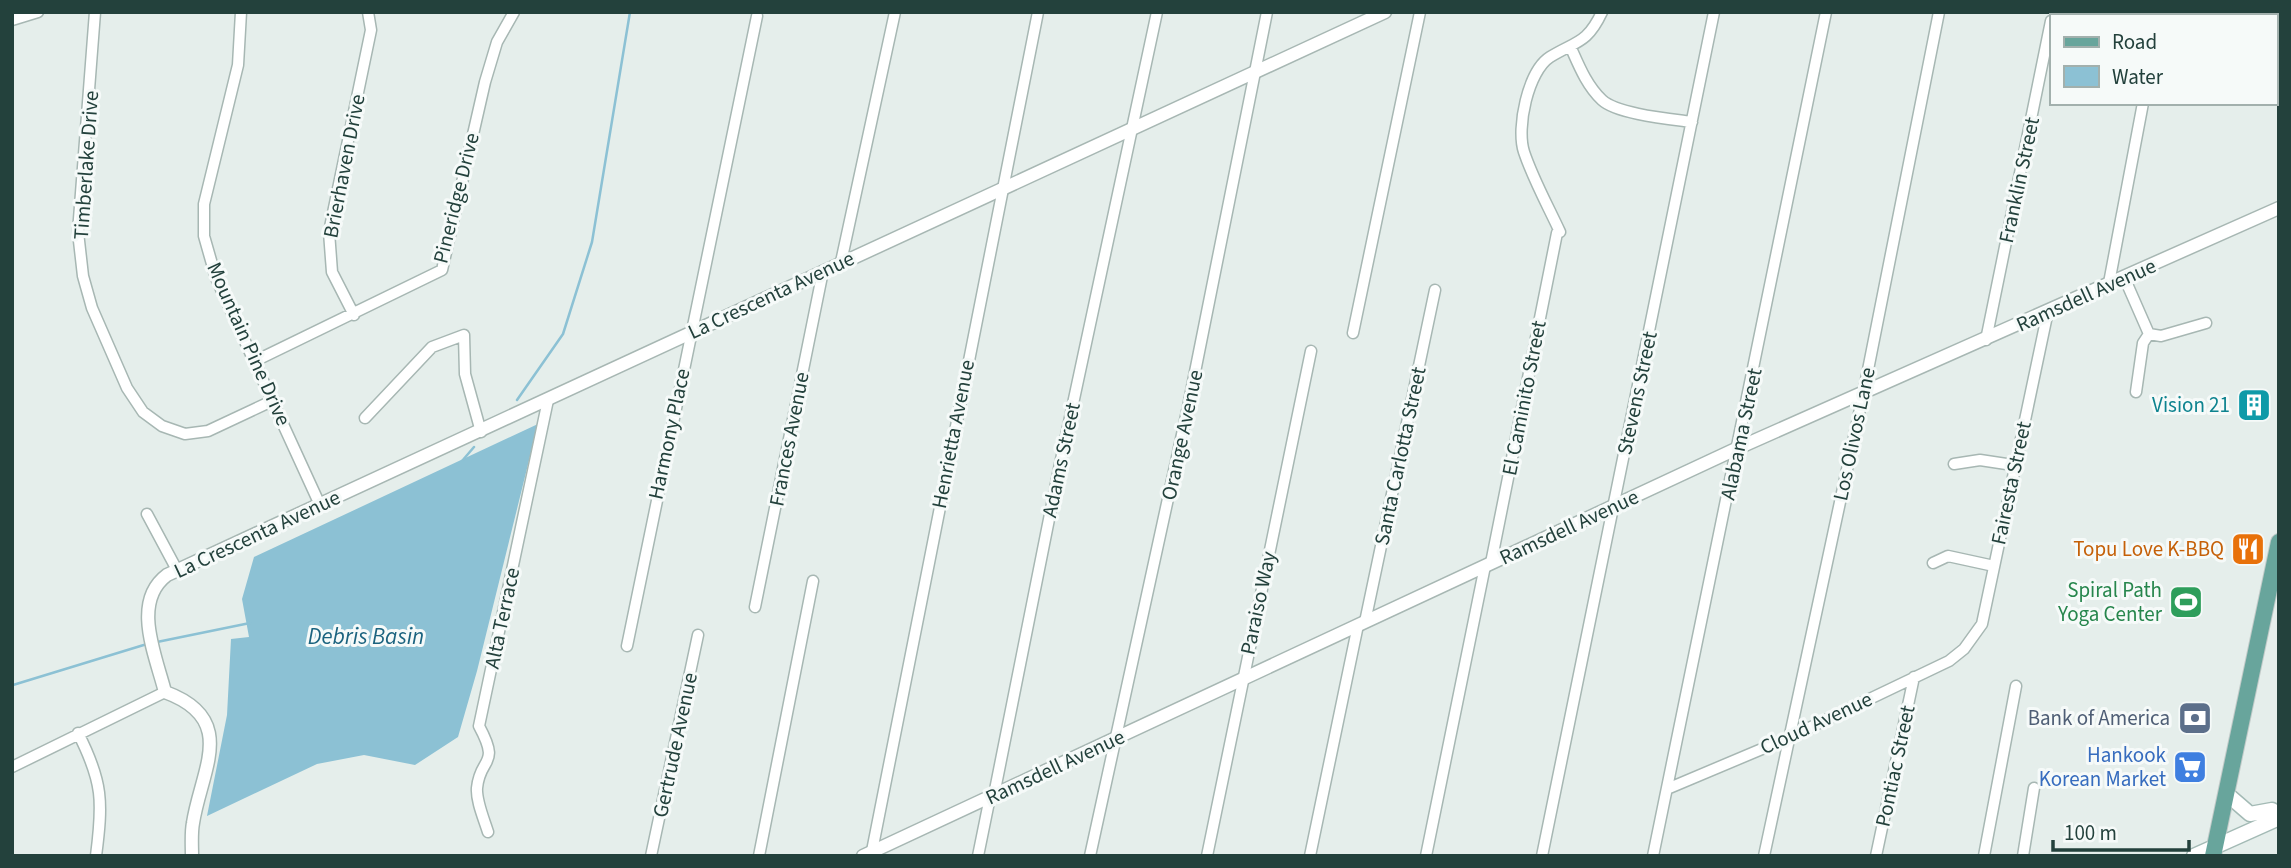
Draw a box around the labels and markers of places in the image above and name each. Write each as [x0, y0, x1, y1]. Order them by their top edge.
building icon: Vision 21 [2235, 386, 2273, 424]
place label: Vision 21 [2152, 390, 2230, 420]
restaurant icon: Topu Love K-BBQ [2229, 530, 2267, 568]
place label: Topu Love K-BBQ [2073, 534, 2224, 564]
place label: Spiral Path Yoga Center [2057, 575, 2163, 629]
sports icon: Spiral Path Yoga Center [2167, 583, 2205, 621]
bank icon: Bank of America [2176, 699, 2214, 737]
place label: Bank of America [2028, 703, 2170, 733]
place label: Hankook Korean Market [2039, 740, 2167, 794]
supermarket icon: Hankook Korean Market [2171, 748, 2209, 786]

